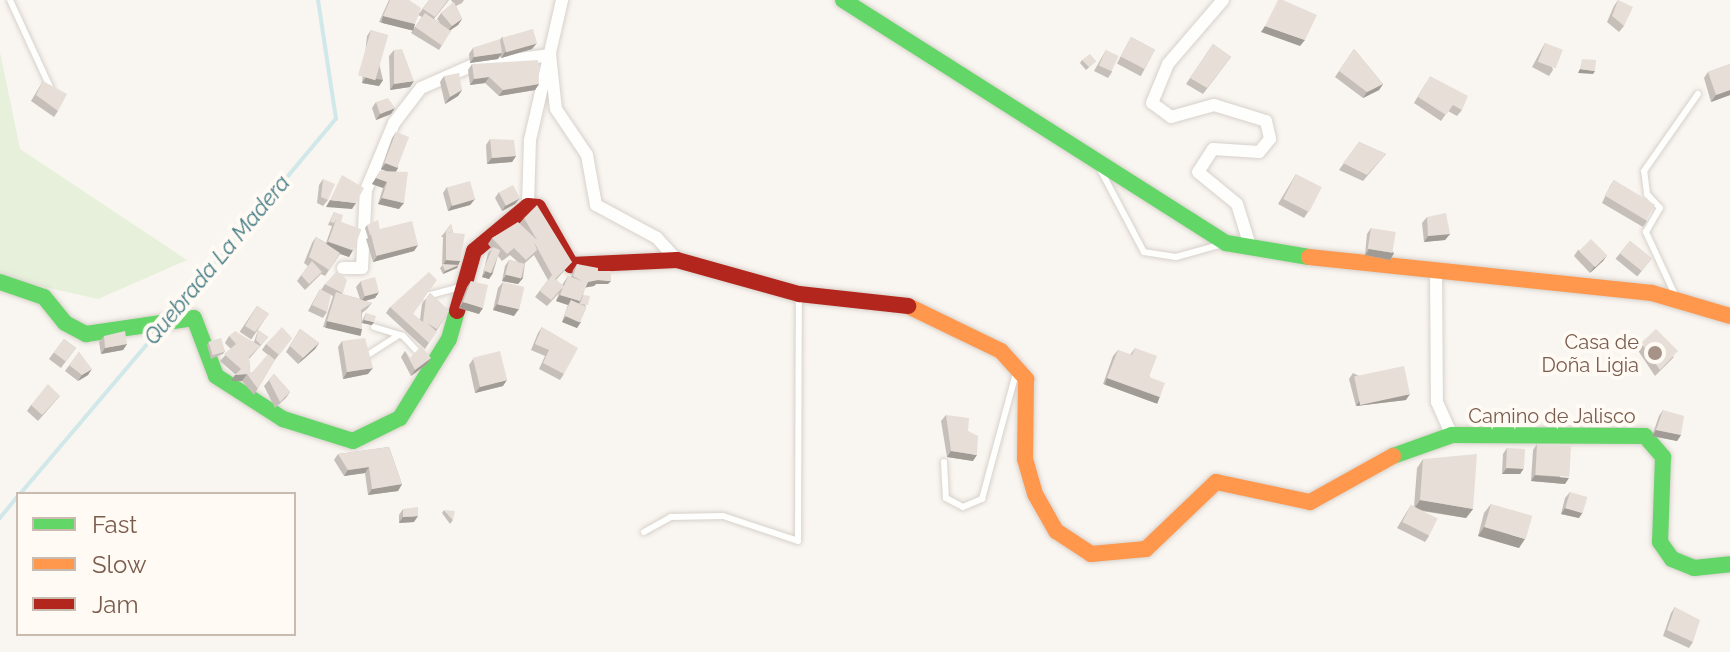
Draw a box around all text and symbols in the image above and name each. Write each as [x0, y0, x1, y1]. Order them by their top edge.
water label: Quebrada La Madera [139, 170, 295, 350]
place label: Casa de Doña Ligia [1542, 330, 1639, 377]
marker: Casa de Doña Ligia [1646, 344, 1664, 362]
street label: Camino de Jalisco [1468, 404, 1636, 428]
legend [16, 492, 296, 636]
text: Fast [92, 510, 137, 539]
text: Slow [92, 550, 146, 579]
text: Jam [92, 590, 138, 619]

